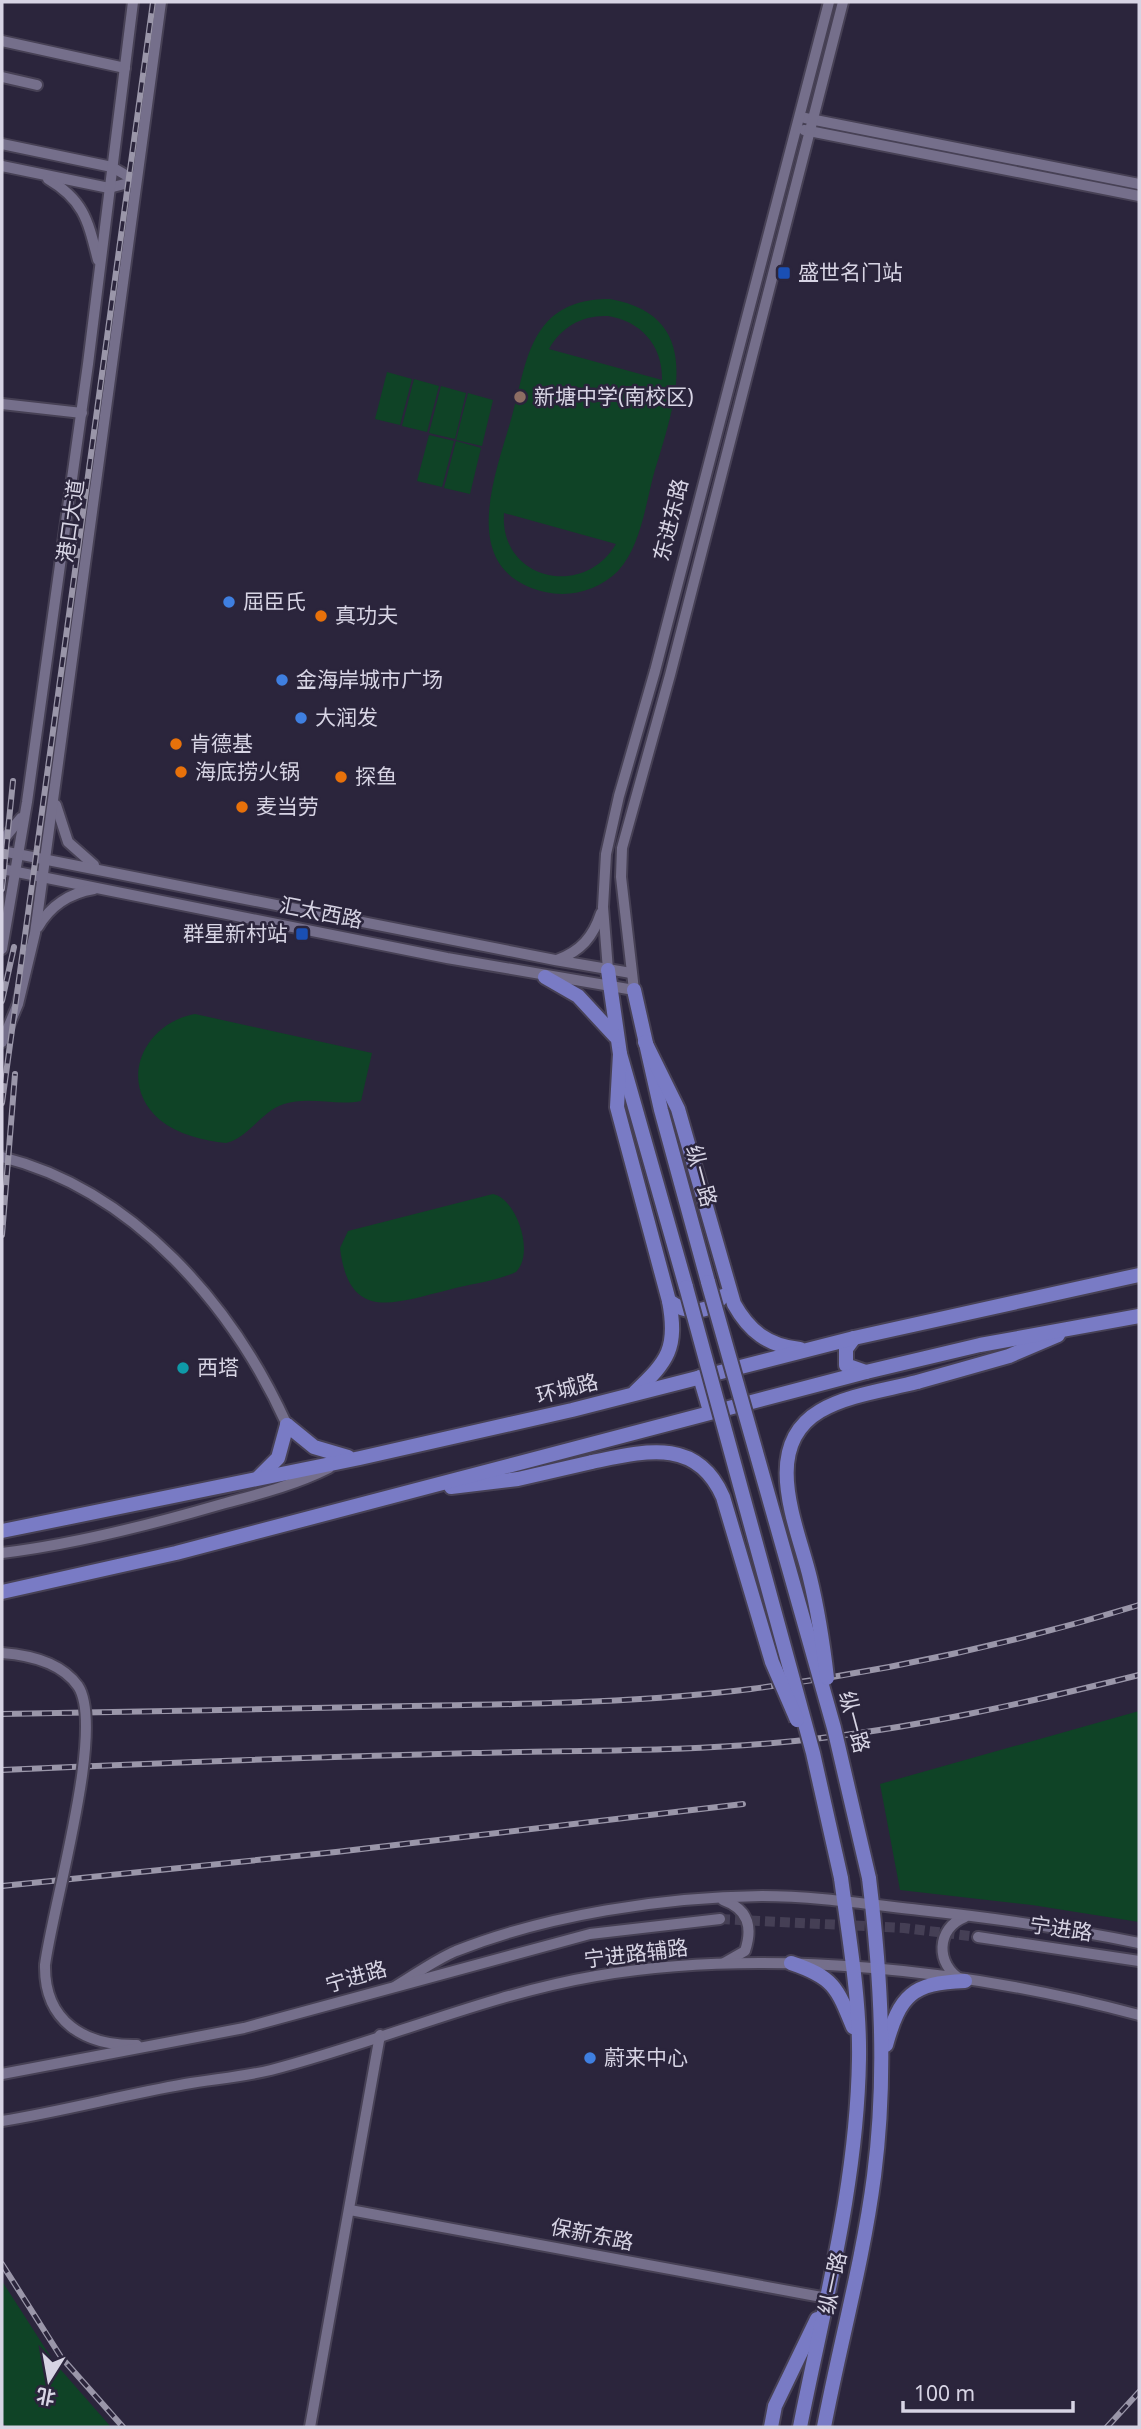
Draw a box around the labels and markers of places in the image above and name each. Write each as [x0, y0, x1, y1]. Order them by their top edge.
place label: 盛世名门站 [798, 258, 903, 286]
marker: 盛世名门站 [776, 265, 792, 281]
place label: 新塘中学(南校区) [534, 382, 694, 410]
marker: 新塘中学(南校区) [512, 389, 528, 405]
place label: 屈臣氏 [243, 587, 306, 615]
marker: 屈臣氏 [221, 594, 237, 610]
place label: 真功夫 [335, 601, 398, 629]
marker: 真功夫 [313, 608, 329, 624]
place label: 金海岸城市广场 [296, 665, 443, 693]
marker: 金海岸城市广场 [274, 672, 290, 688]
place label: 大润发 [315, 703, 378, 731]
marker: 大润发 [293, 710, 309, 726]
place label: 肯德基 [190, 729, 253, 757]
marker: 肯德基 [168, 736, 184, 752]
place label: 海底捞火锅 [195, 757, 300, 785]
place label: 探鱼 [355, 762, 397, 790]
marker: 海底捞火锅 [173, 764, 189, 780]
marker: 探鱼 [333, 769, 349, 785]
place label: 麦当劳 [256, 792, 319, 820]
marker: 麦当劳 [234, 799, 250, 815]
place label: 群星新村站 [183, 919, 288, 947]
marker: 群星新村站 [294, 926, 310, 942]
place label: 西塔 [197, 1353, 239, 1381]
marker: 西塔 [175, 1360, 191, 1376]
place label: 蔚来中心 [604, 2043, 688, 2071]
marker: 蔚来中心 [582, 2050, 598, 2066]

